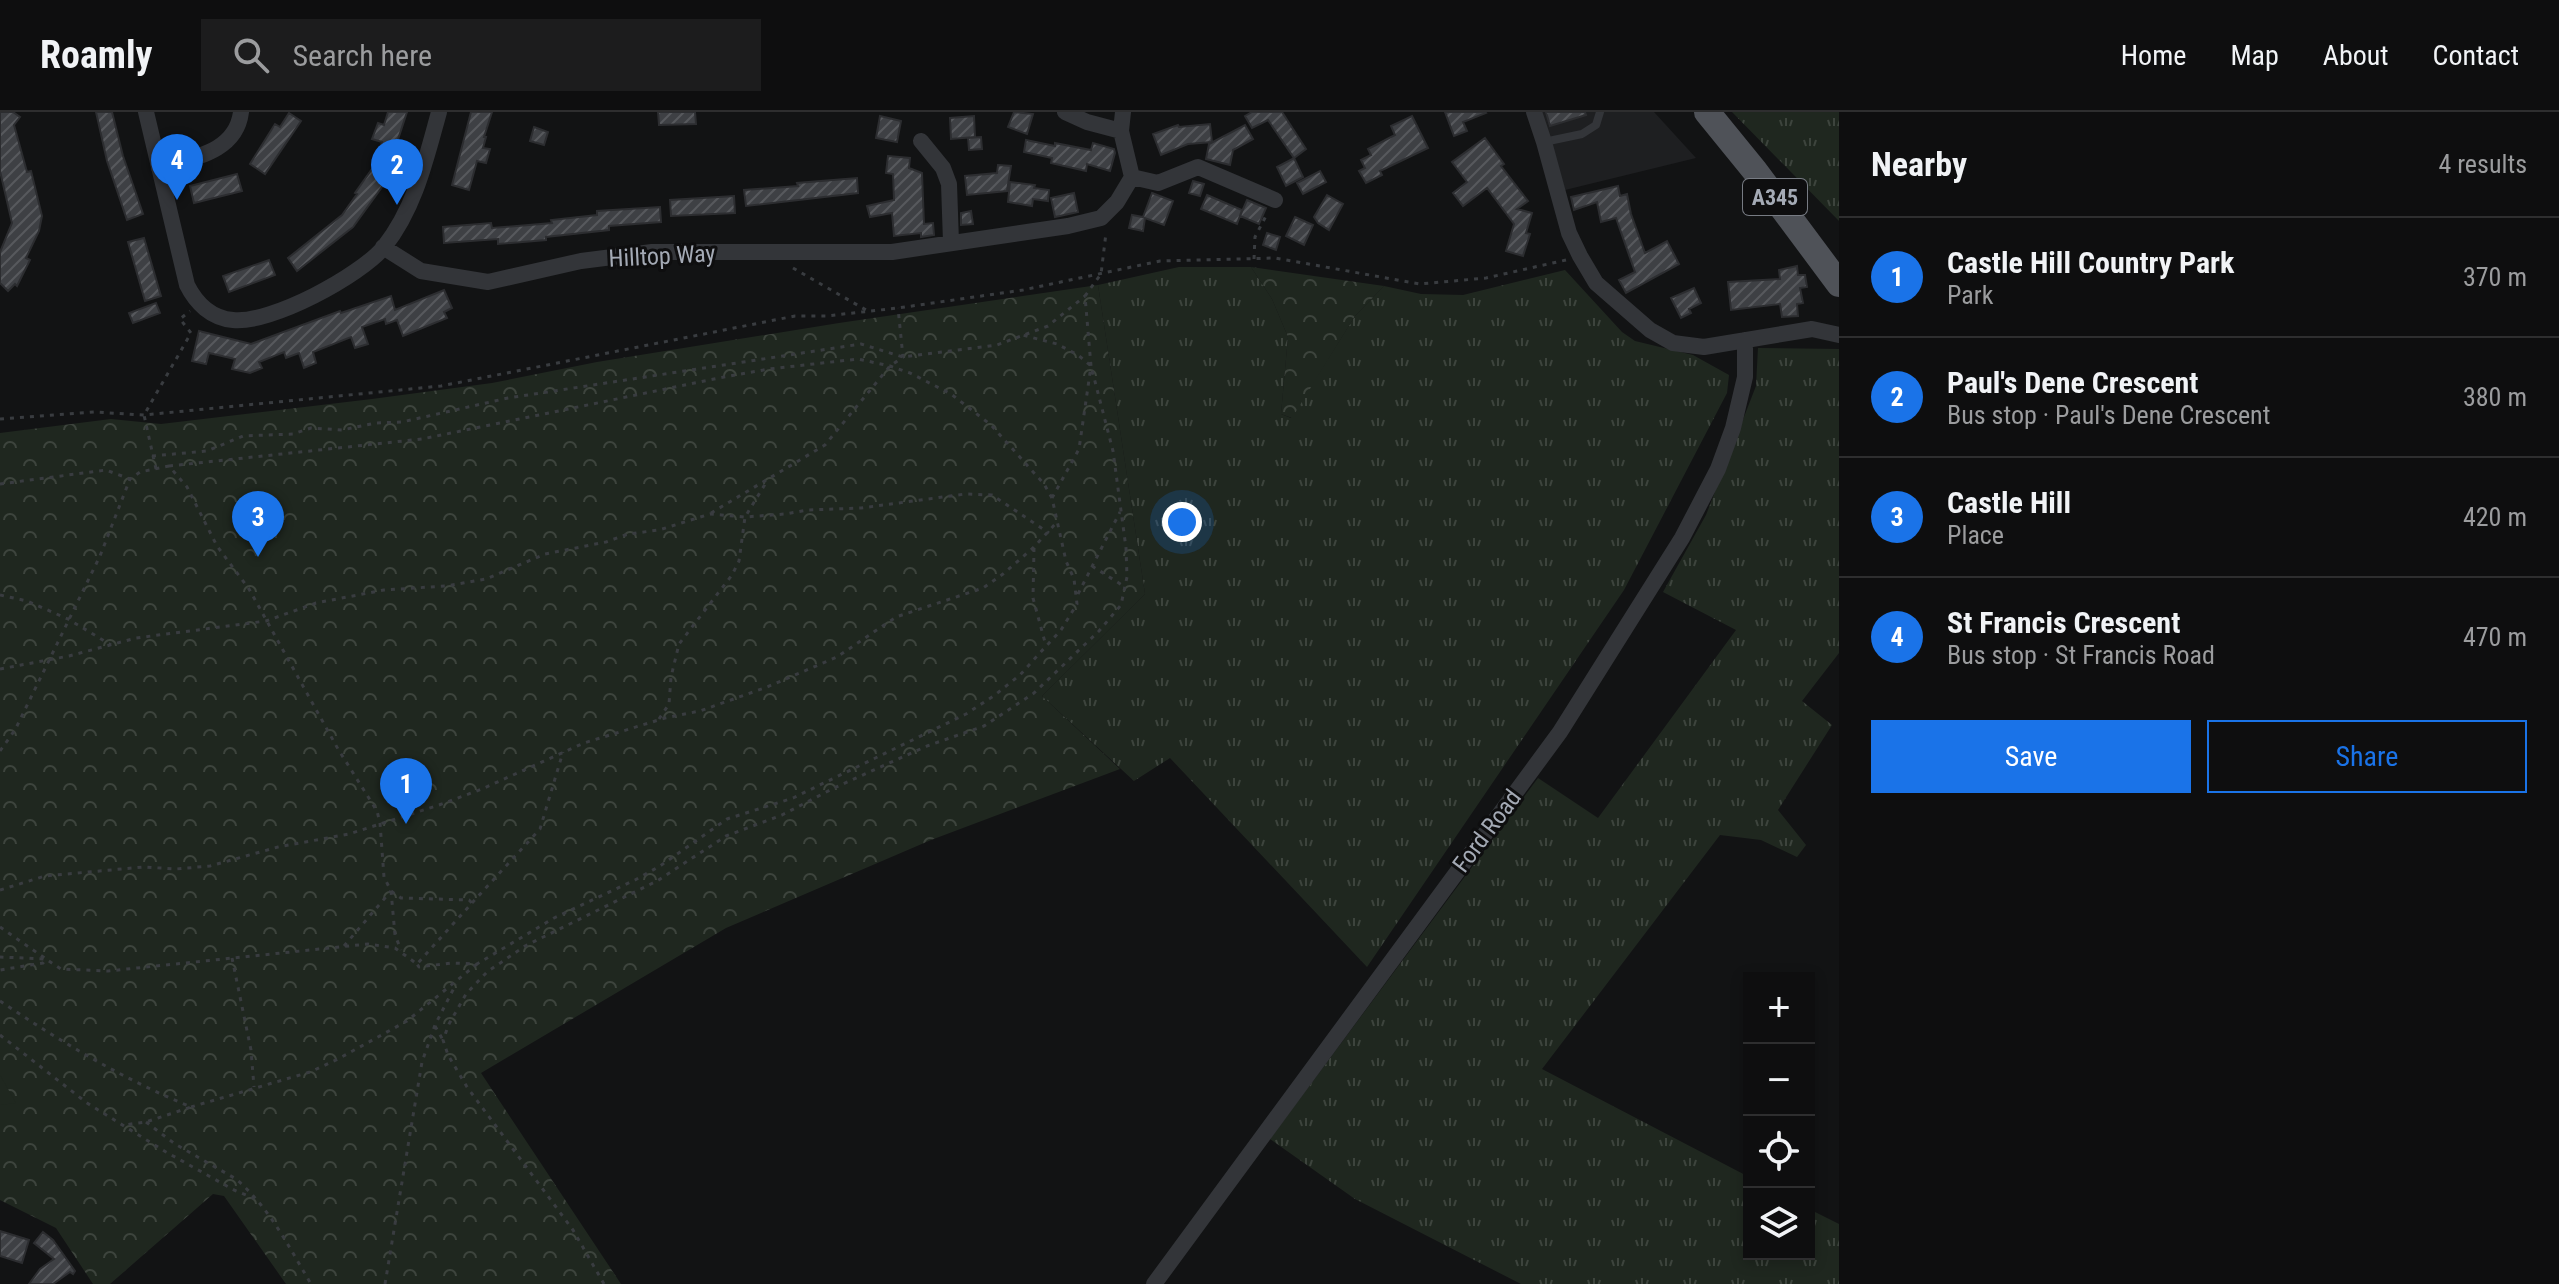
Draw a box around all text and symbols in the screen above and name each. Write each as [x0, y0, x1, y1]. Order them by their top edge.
search box [201, 19, 761, 91]
text: Roamly [40, 33, 153, 77]
icon: search [229, 33, 273, 77]
text: Search here [293, 38, 432, 73]
text: Home [2121, 39, 2186, 72]
text: Map [2230, 39, 2279, 72]
text: About [2323, 39, 2389, 72]
text: Contact [2433, 39, 2519, 72]
pin: 4 [151, 134, 203, 200]
pin: 2 [371, 139, 423, 205]
text: Nearby [1871, 144, 1967, 184]
text: 4 results [2438, 149, 2527, 179]
road number: A345 [1743, 179, 1807, 215]
street label: Hilltop Way [608, 239, 716, 273]
text: Castle Hill Country Park [1947, 245, 2234, 280]
text: 1 [1890, 262, 1904, 292]
text: 370 m [2463, 262, 2527, 292]
text: Park [1947, 280, 1993, 310]
text: Paul's Dene Crescent [1947, 365, 2199, 400]
text: 2 [1890, 382, 1904, 412]
text: 380 m [2463, 382, 2527, 412]
text: Bus stop · Paul's Dene Crescent [1947, 400, 2270, 430]
text: Castle Hill [1947, 485, 2071, 520]
pin: 3 [232, 491, 284, 557]
your location [1162, 502, 1202, 542]
text: 3 [1890, 502, 1904, 532]
text: 420 m [2463, 502, 2527, 532]
text: Place [1947, 520, 2004, 550]
text: St Francis Crescent [1947, 605, 2180, 640]
text: 4 [1890, 622, 1904, 652]
text: 470 m [2463, 622, 2527, 652]
text: Bus stop · St Francis Road [1947, 640, 2215, 670]
button: Save [1871, 720, 2191, 793]
button: Share [2207, 720, 2527, 793]
pin: 1 [380, 758, 432, 824]
street label: Ford Road [1447, 784, 1527, 878]
map controls [1743, 972, 1815, 1260]
button: + [1743, 972, 1815, 1044]
button: − [1743, 1044, 1815, 1116]
button: locate [1743, 1116, 1815, 1188]
button: layers [1743, 1188, 1815, 1260]

